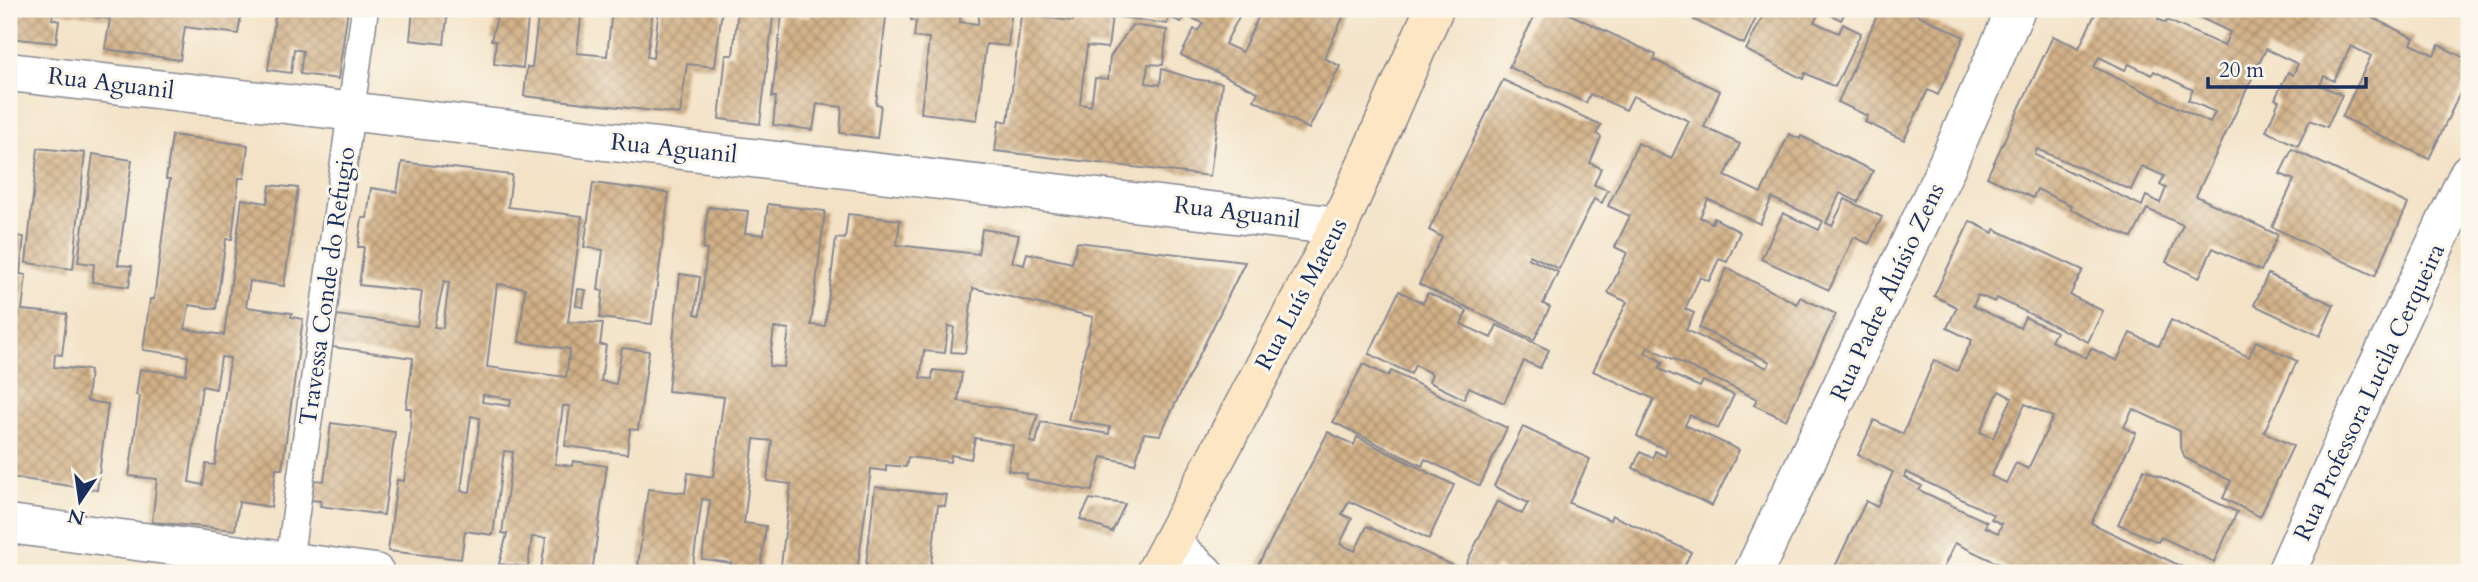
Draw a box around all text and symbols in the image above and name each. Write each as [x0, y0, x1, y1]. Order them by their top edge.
scale bar [2208, 46, 2366, 90]
text: 20 m [2219, 56, 2264, 85]
street label: Rua Aguanil [46, 59, 176, 108]
street label: Rua Aguanil [609, 125, 739, 172]
street label: Travessa Conde do Refugio [292, 145, 363, 428]
street label: Rua Padre Aluísio Zens [1822, 178, 1952, 407]
street label: Rua Aguanil [1172, 188, 1302, 237]
street label: Rua Luís Mateus [1247, 212, 1355, 376]
street label: Rua Professora Lucila Cerqueira [2286, 238, 2453, 546]
north arrow [46, 466, 116, 536]
text: N [65, 502, 87, 531]

